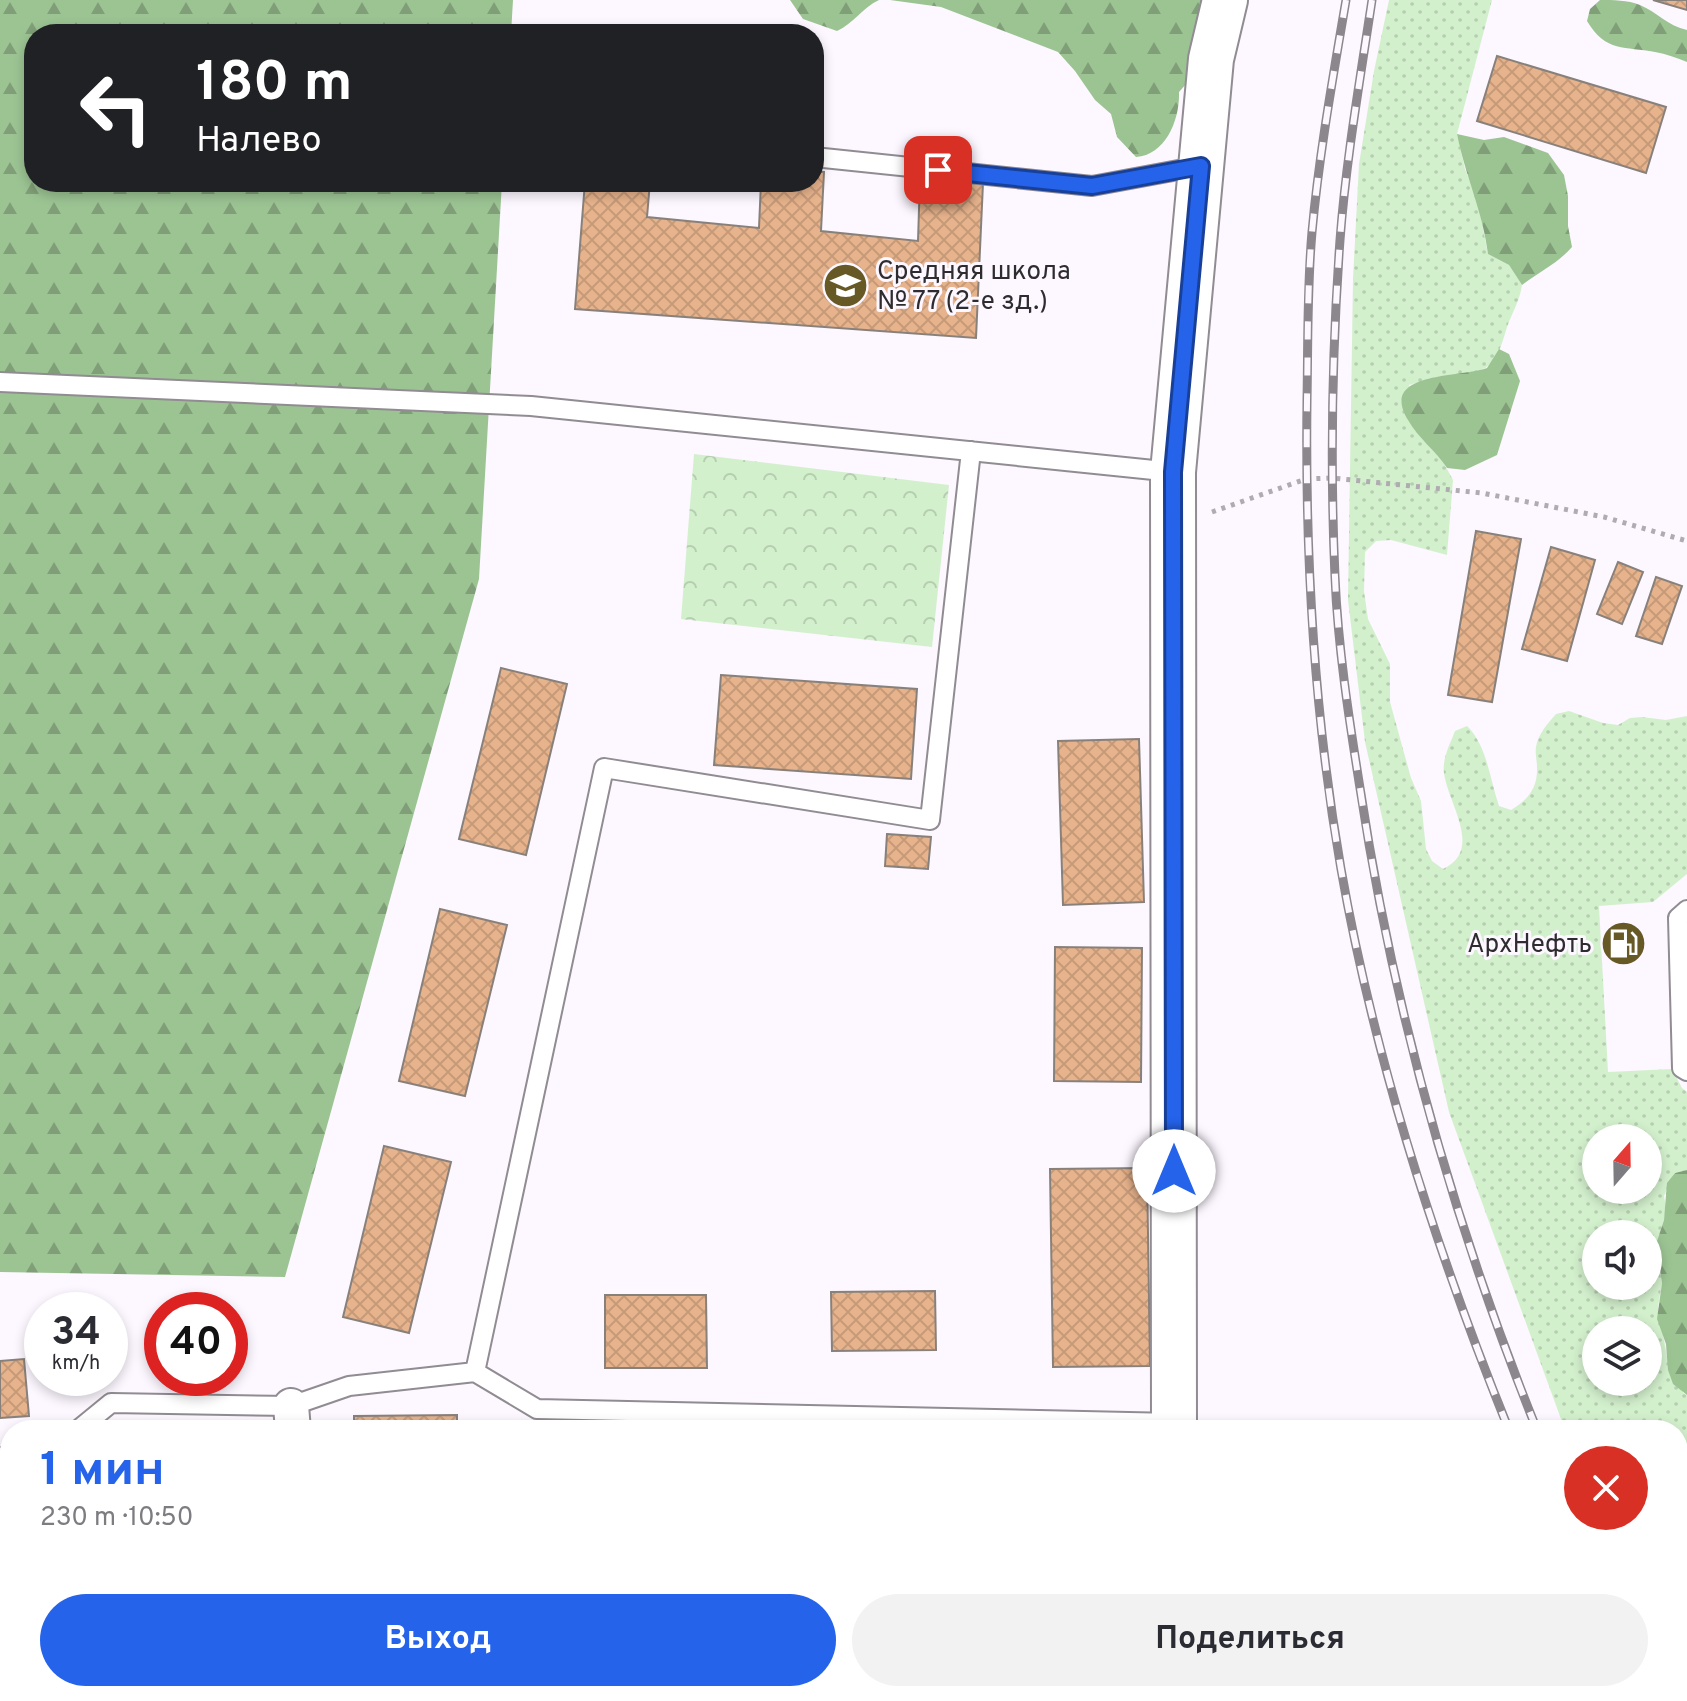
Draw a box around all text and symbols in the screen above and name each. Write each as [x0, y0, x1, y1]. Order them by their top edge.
text: 180 m [196, 50, 353, 120]
icon: left [64, 56, 168, 160]
text: Налево [196, 119, 322, 165]
pin [904, 136, 972, 204]
icon: arrive [916, 148, 960, 192]
place label: Средняя школа № 77 (2-е зд.) [877, 256, 1071, 319]
school or university icon: Средняя школа № 77 (2-е зд.) [822, 261, 870, 309]
fuel station icon: АрхНефть [1599, 919, 1647, 967]
place label: АрхНефть [1467, 929, 1592, 962]
north arrow [1582, 1124, 1662, 1204]
map controls [1582, 1124, 1662, 1396]
position arrow [1132, 1129, 1216, 1213]
button: sound [1582, 1220, 1662, 1300]
speed limit sign: 40 [144, 1292, 248, 1396]
text: 34 [51, 1309, 101, 1359]
button: layers [1582, 1316, 1662, 1396]
text: km/h [52, 1351, 100, 1377]
text: 1 мин [40, 1442, 165, 1502]
button: close [1564, 1446, 1648, 1530]
text: 230 m · 10:50 [40, 1502, 193, 1535]
button: Выход [40, 1594, 836, 1686]
button: Поделиться [852, 1594, 1648, 1686]

